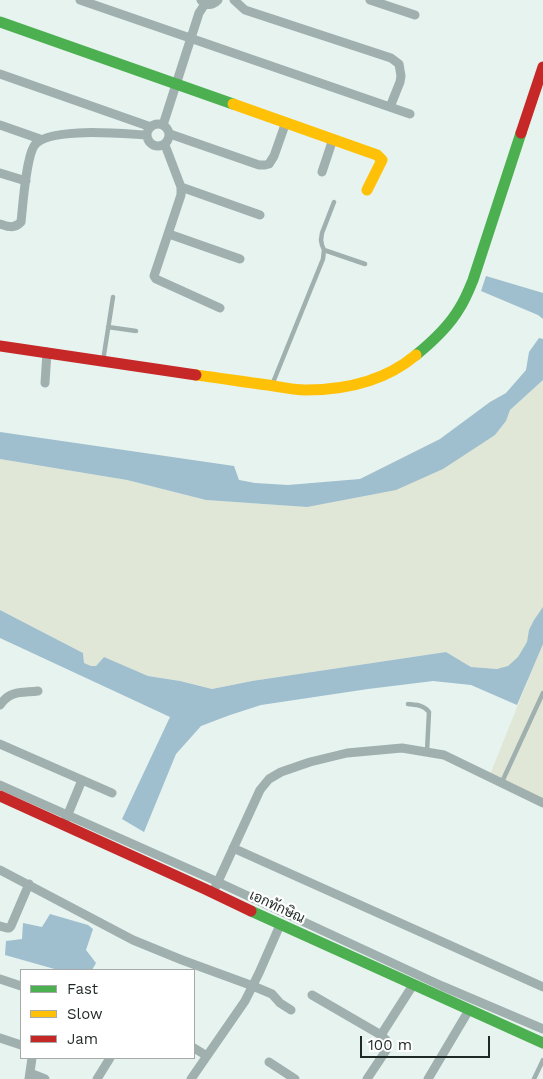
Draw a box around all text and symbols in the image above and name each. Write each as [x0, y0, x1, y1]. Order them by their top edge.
street label: เอกทักษิณ [247, 887, 307, 927]
legend [20, 969, 195, 1059]
text: Fast [67, 980, 98, 998]
text: Slow [67, 1005, 103, 1023]
scale bar [363, 1026, 493, 1058]
text: Jam [67, 1030, 98, 1048]
text: 100 m [368, 1036, 412, 1054]

